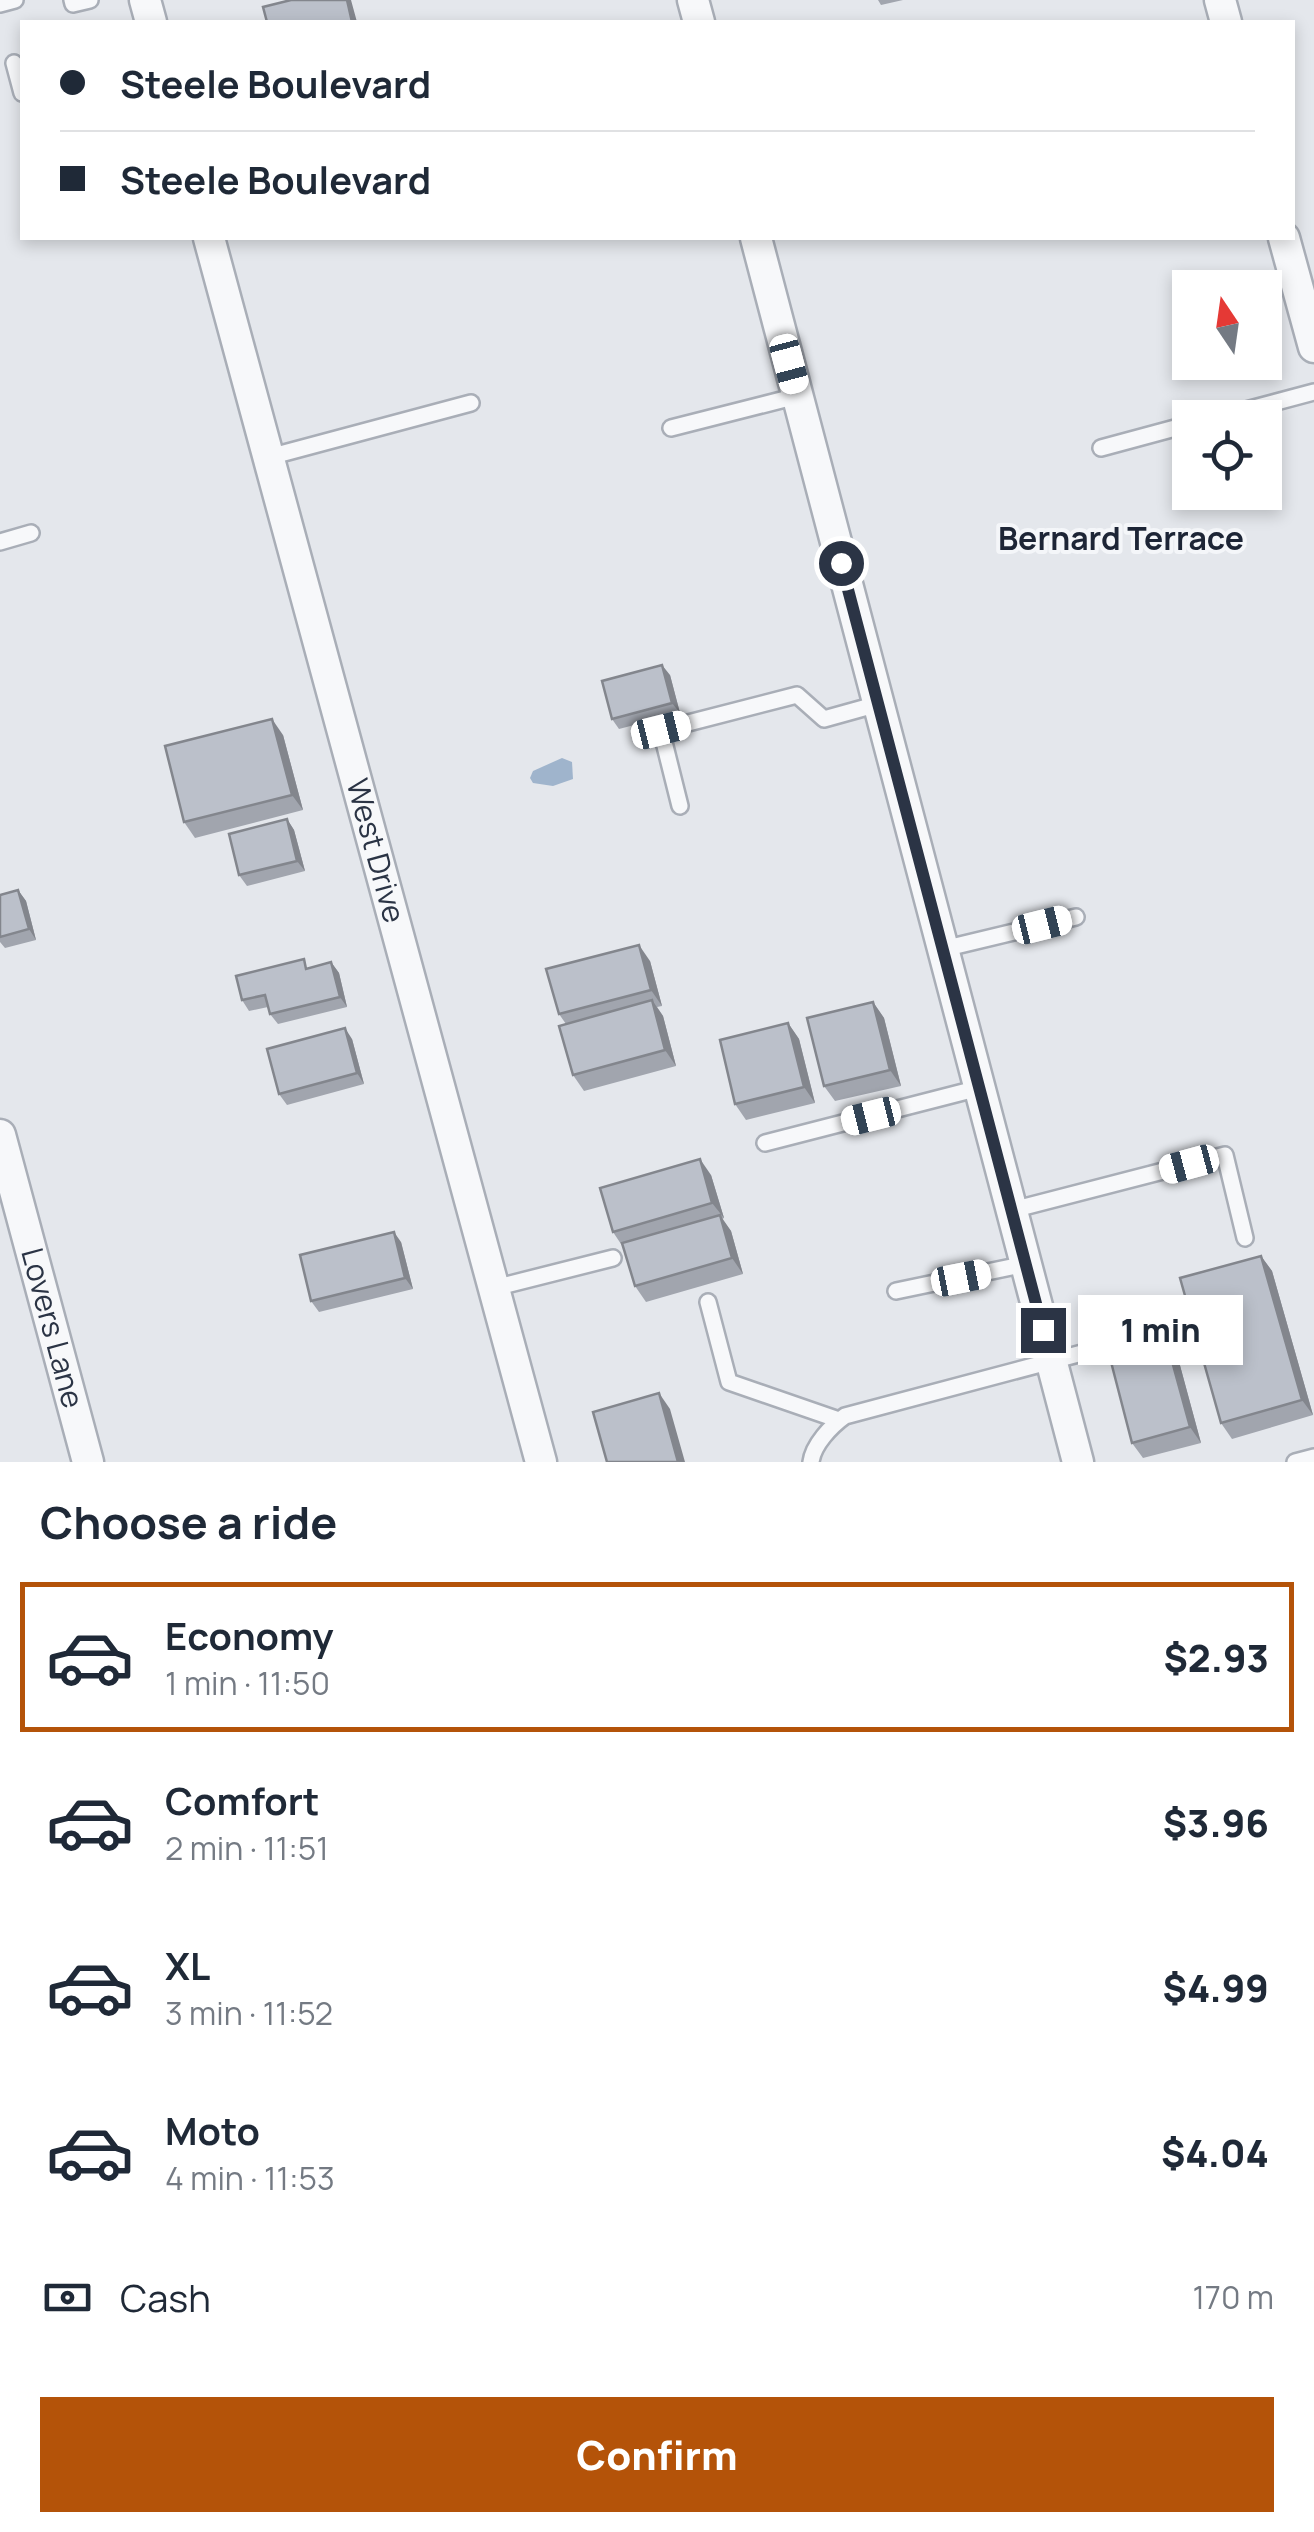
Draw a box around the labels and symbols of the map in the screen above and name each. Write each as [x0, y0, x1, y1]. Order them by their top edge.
north arrow [1172, 270, 1282, 380]
car [767, 331, 811, 397]
district label: Bernard Terrace [998, 516, 1244, 560]
route start [819, 541, 864, 586]
car [628, 708, 694, 752]
street label: West Drive [338, 774, 416, 927]
car [1009, 903, 1075, 947]
car [838, 1094, 904, 1138]
car [1156, 1142, 1222, 1186]
street label: Lovers Lane [12, 1243, 95, 1412]
car [929, 1258, 993, 1298]
callout: 1 min [1078, 1295, 1243, 1365]
route end [1021, 1308, 1066, 1353]

